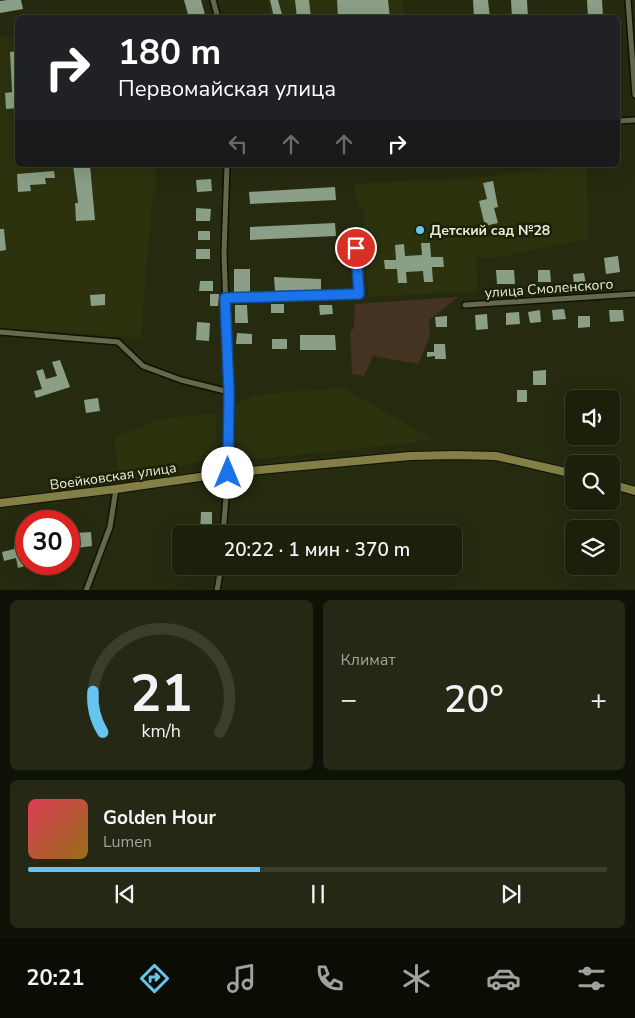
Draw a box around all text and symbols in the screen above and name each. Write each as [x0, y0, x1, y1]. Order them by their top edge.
text: 180 m [118, 29, 221, 76]
icon: right [35, 35, 100, 100]
text: Первомайская улица [118, 74, 336, 104]
icon: left [224, 130, 252, 158]
icon: ahead [277, 130, 305, 158]
icon: ahead [330, 130, 358, 158]
icon: right [383, 130, 411, 158]
place label: Детский сад №28 [430, 221, 550, 240]
marker: Детский сад №28 [414, 224, 426, 236]
pin [335, 227, 377, 269]
icon: arrive [342, 234, 370, 262]
street label: улица Смоленского [484, 275, 614, 302]
map controls [565, 390, 620, 575]
button: sound [565, 390, 620, 445]
position arrow [201, 446, 253, 498]
button: search [565, 455, 620, 510]
street label: Воейковская улица [48, 458, 178, 495]
speed limit sign: 30 [15, 510, 80, 575]
button: layers [565, 520, 620, 575]
text: 20:22 · 1 мин · 370 m [224, 537, 410, 563]
text: Климат [341, 649, 396, 671]
text: 21 [130, 658, 192, 729]
text: 20° [444, 674, 504, 725]
text: − [341, 681, 357, 719]
text: + [590, 681, 607, 719]
text: km/h [142, 719, 181, 743]
text: Golden Hour [103, 805, 216, 831]
text: Lumen [103, 831, 152, 853]
icon: previous [111, 880, 139, 908]
icon: pause [304, 880, 332, 908]
icon: next [497, 880, 525, 908]
icon: directions [137, 961, 172, 996]
icon: music [224, 961, 259, 996]
icon: phone [312, 961, 347, 996]
icon: climate [399, 961, 434, 996]
icon: car [486, 961, 521, 996]
icon: filters [574, 961, 609, 996]
text: 20:21 [26, 963, 84, 993]

